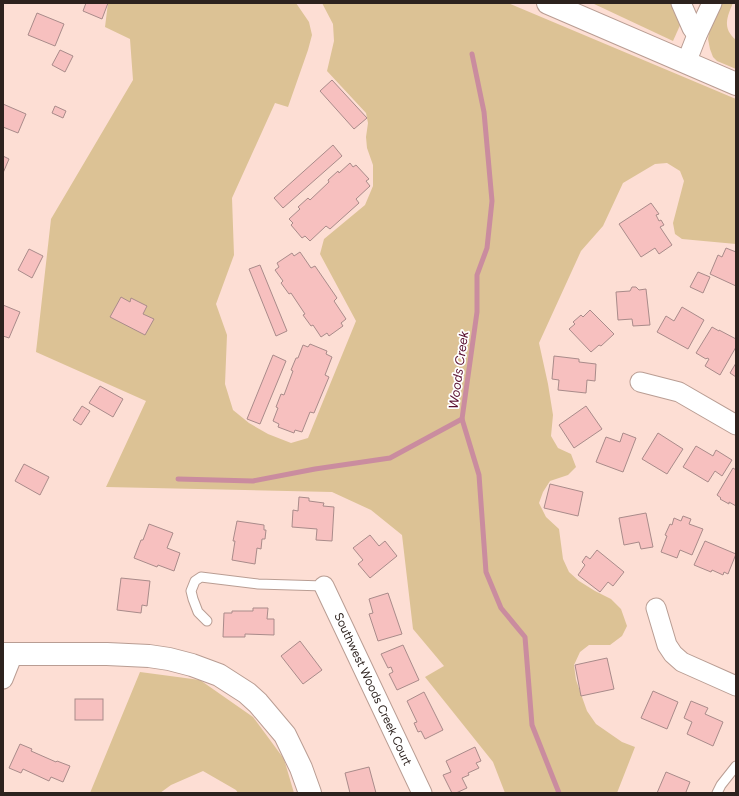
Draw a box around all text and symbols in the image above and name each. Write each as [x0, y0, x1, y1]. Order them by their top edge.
water label: Woods Creek [446, 330, 471, 410]
street label: Southwest Woods Creek Court [331, 610, 415, 768]

